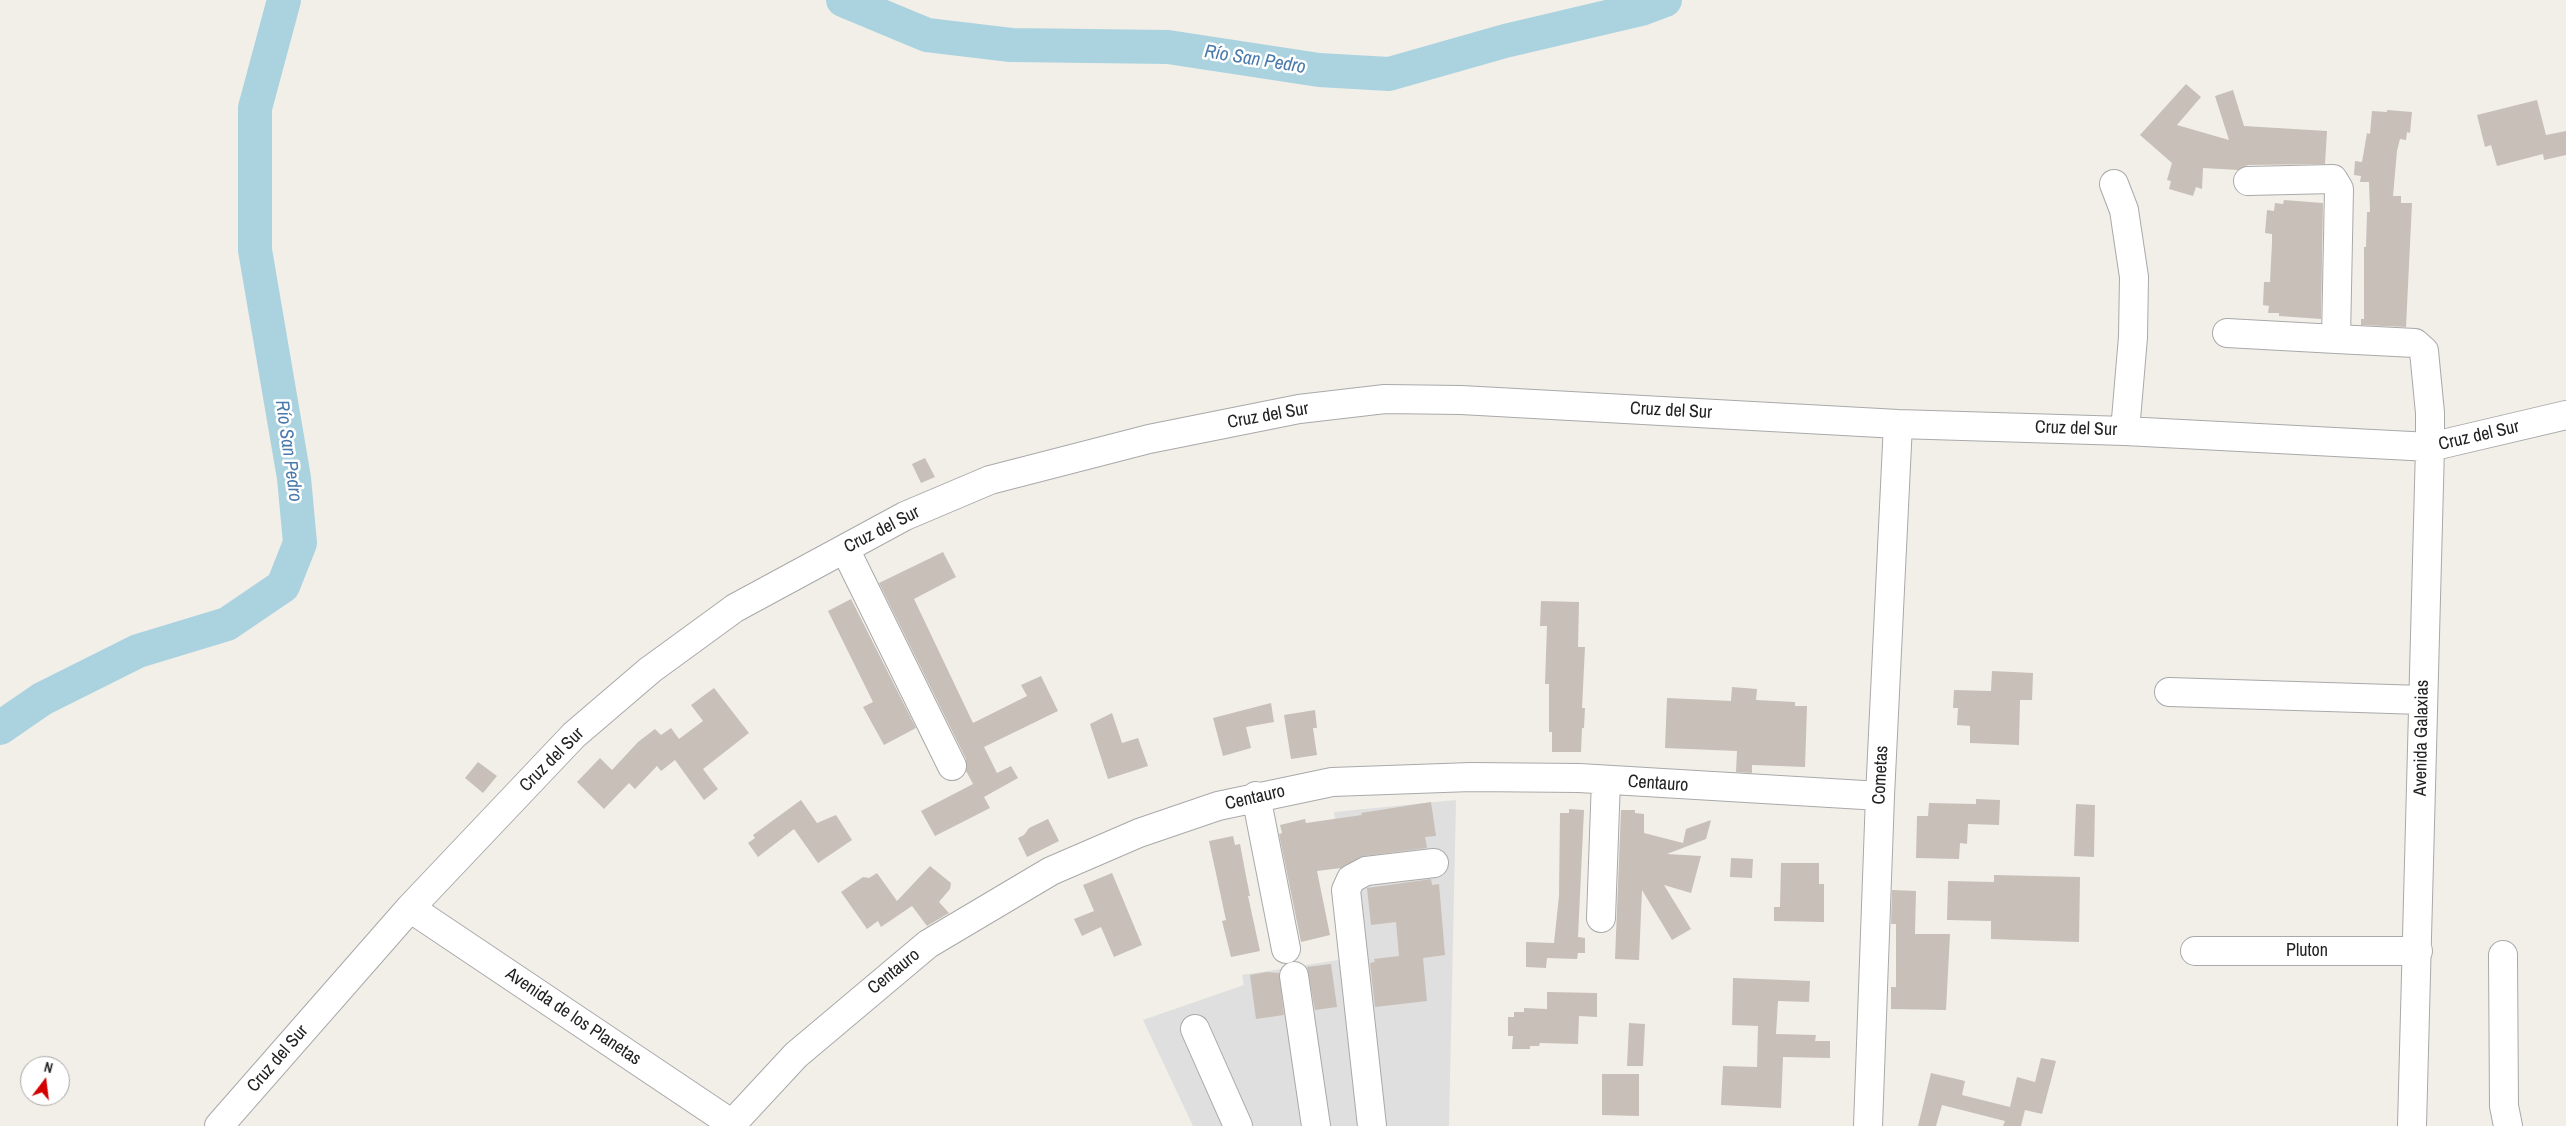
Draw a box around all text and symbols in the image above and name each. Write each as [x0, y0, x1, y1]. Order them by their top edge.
water label: Río San Pedro [1203, 41, 1307, 79]
street label: Cruz del Sur [1226, 398, 1310, 434]
street label: Cruz del Sur [1629, 398, 1713, 424]
water label: Río San Pedro [270, 399, 306, 503]
street label: Cruz del Sur [2437, 416, 2521, 456]
street label: Cruz del Sur [2035, 417, 2117, 441]
street label: Cruz del Sur [841, 502, 923, 558]
street label: Avenida Galaxias [2410, 680, 2434, 796]
street label: Cruz del Sur [515, 723, 589, 797]
street label: Cometas [1869, 745, 1893, 805]
street label: Centauro [1627, 771, 1689, 797]
street label: Centauro [1223, 781, 1287, 815]
street label: Pluton [2286, 940, 2328, 962]
street label: Centauro [864, 945, 924, 999]
street label: Avenida de los Planetas [501, 964, 645, 1070]
street label: Cruz del Sur [243, 1021, 313, 1097]
north arrow [20, 1056, 70, 1106]
text: N [42, 1058, 55, 1077]

